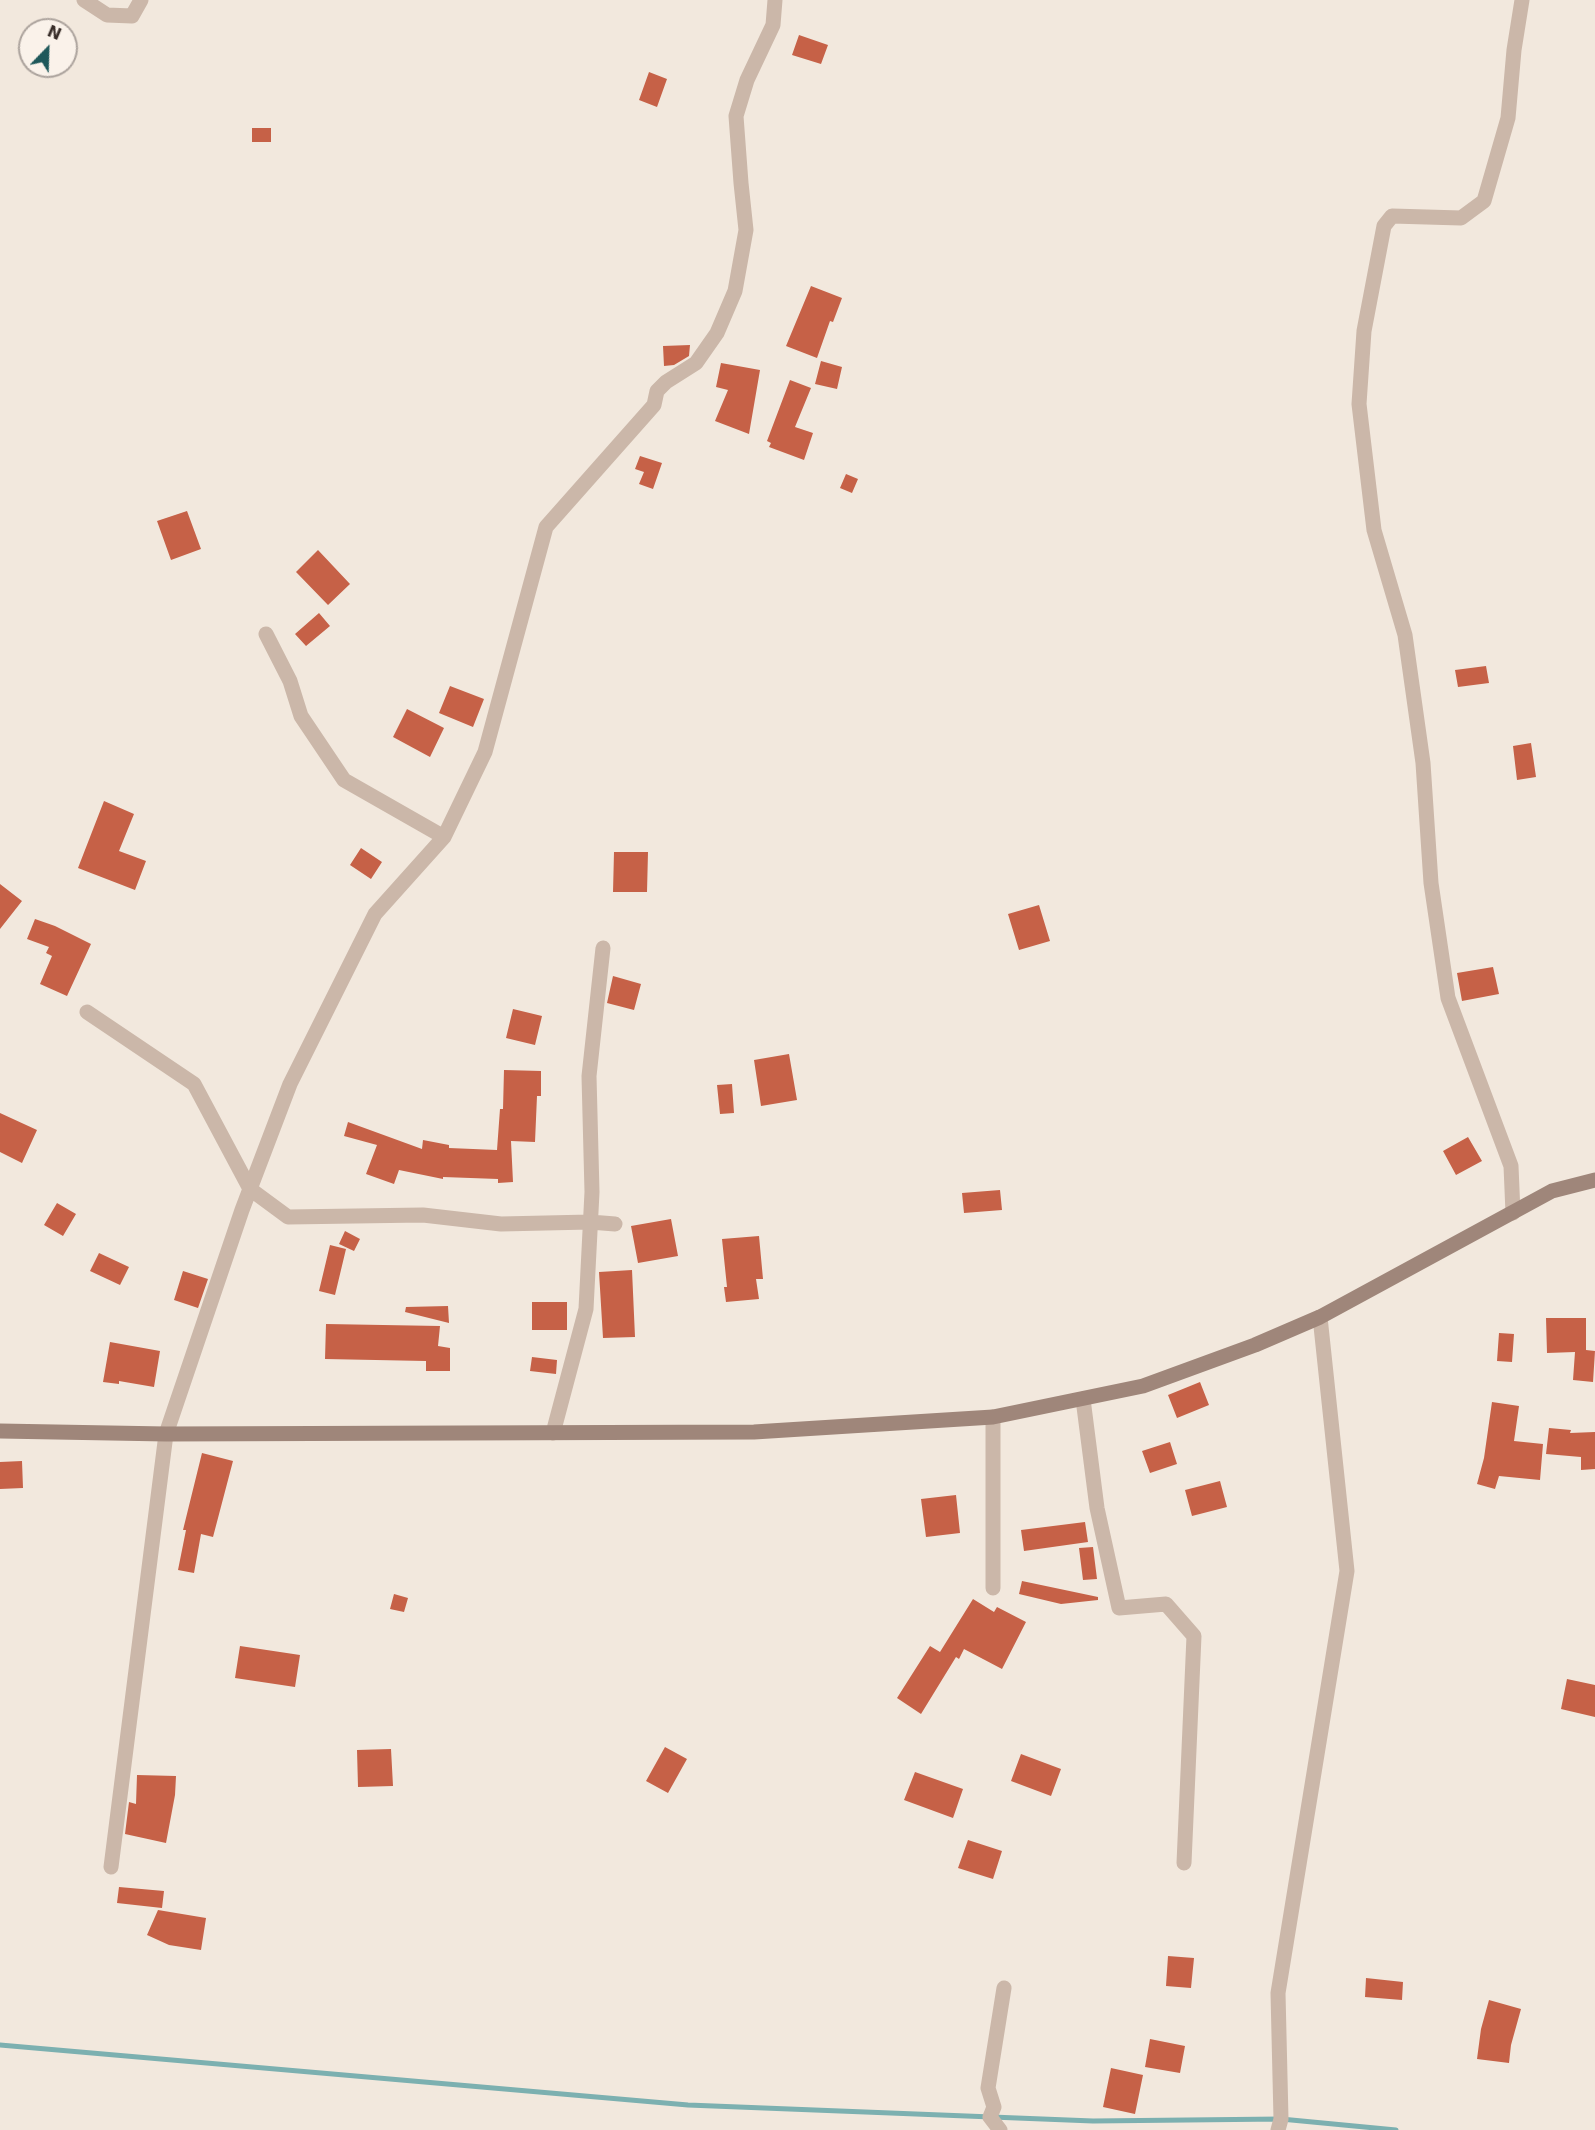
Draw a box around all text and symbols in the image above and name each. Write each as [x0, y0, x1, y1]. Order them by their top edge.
north arrow [18, 18, 78, 78]
text: N [45, 21, 64, 44]

